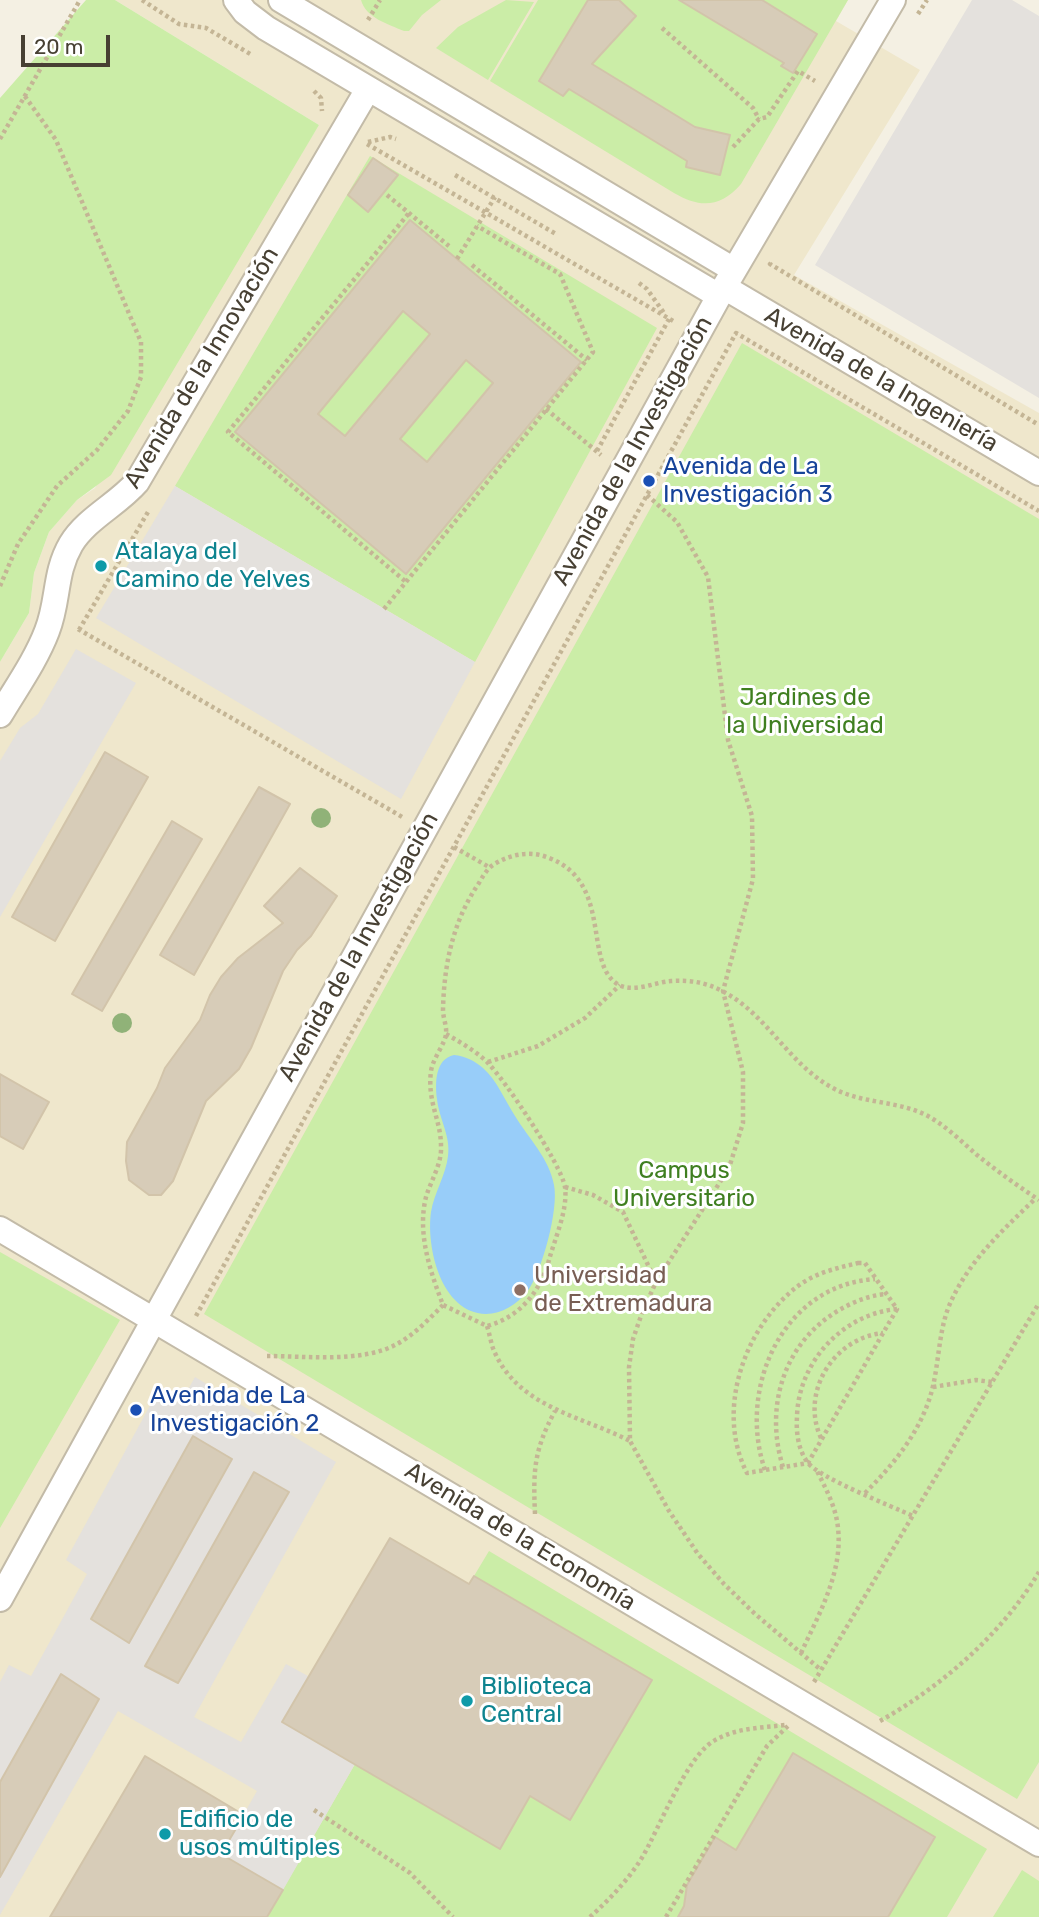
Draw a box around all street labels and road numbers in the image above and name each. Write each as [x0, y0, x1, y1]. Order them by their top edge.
street label: Avenida de la Innovación [118, 242, 286, 494]
street label: Avenida de la Ingeniería [759, 301, 1003, 459]
street label: Avenida de la Investigación [547, 311, 719, 591]
street label: Avenida de la Investigación [273, 807, 445, 1087]
street label: Avenida de la Economía [399, 1457, 641, 1617]

